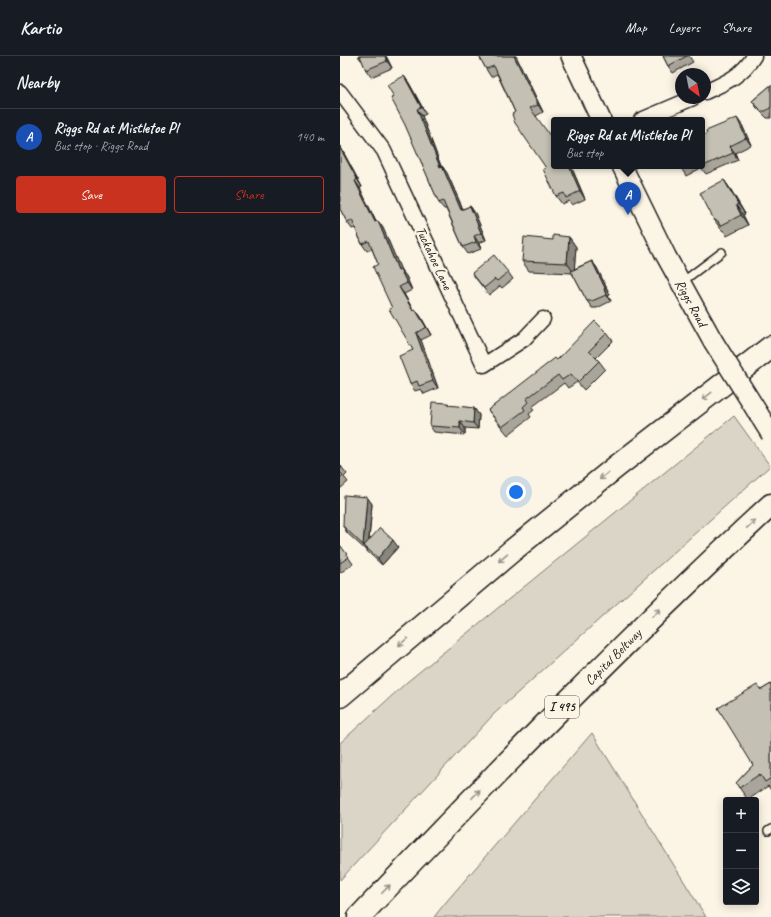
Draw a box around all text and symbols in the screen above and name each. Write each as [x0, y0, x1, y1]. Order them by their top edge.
text: Kartio [20, 16, 61, 40]
text: Map [625, 19, 647, 36]
text: Layers [669, 19, 700, 36]
text: Share [722, 19, 751, 36]
north arrow [675, 68, 711, 104]
text: Nearby [16, 72, 59, 93]
popup [551, 117, 705, 169]
text: Riggs Rd at Mistletoe Pl [54, 119, 178, 138]
text: Riggs Rd at Mistletoe Pl [566, 126, 690, 145]
text: A [26, 129, 32, 145]
text: 140 m [296, 129, 324, 145]
text: Bus stop · Riggs Road [54, 138, 148, 154]
text: Bus stop [566, 145, 603, 161]
button: Save [16, 176, 166, 213]
button: Share [174, 176, 324, 213]
pin: A [615, 182, 641, 215]
street label: Tuckahoe Lane [412, 224, 457, 294]
street label: Riggs Road [671, 276, 712, 332]
one-way arrow [701, 392, 712, 401]
one-way arrow [599, 472, 610, 481]
your location [506, 482, 526, 502]
one-way arrow [746, 519, 756, 528]
one-way arrow [498, 553, 508, 562]
one-way arrow [651, 608, 661, 618]
street label: Capital Beltway [581, 624, 646, 689]
one-way arrow [398, 637, 409, 646]
road number: I 495 [545, 696, 579, 718]
one-way arrow [471, 790, 480, 800]
map controls [723, 797, 759, 905]
button: + [723, 797, 759, 833]
button: − [723, 833, 759, 869]
button: layers [723, 869, 759, 905]
one-way arrow [381, 884, 391, 894]

